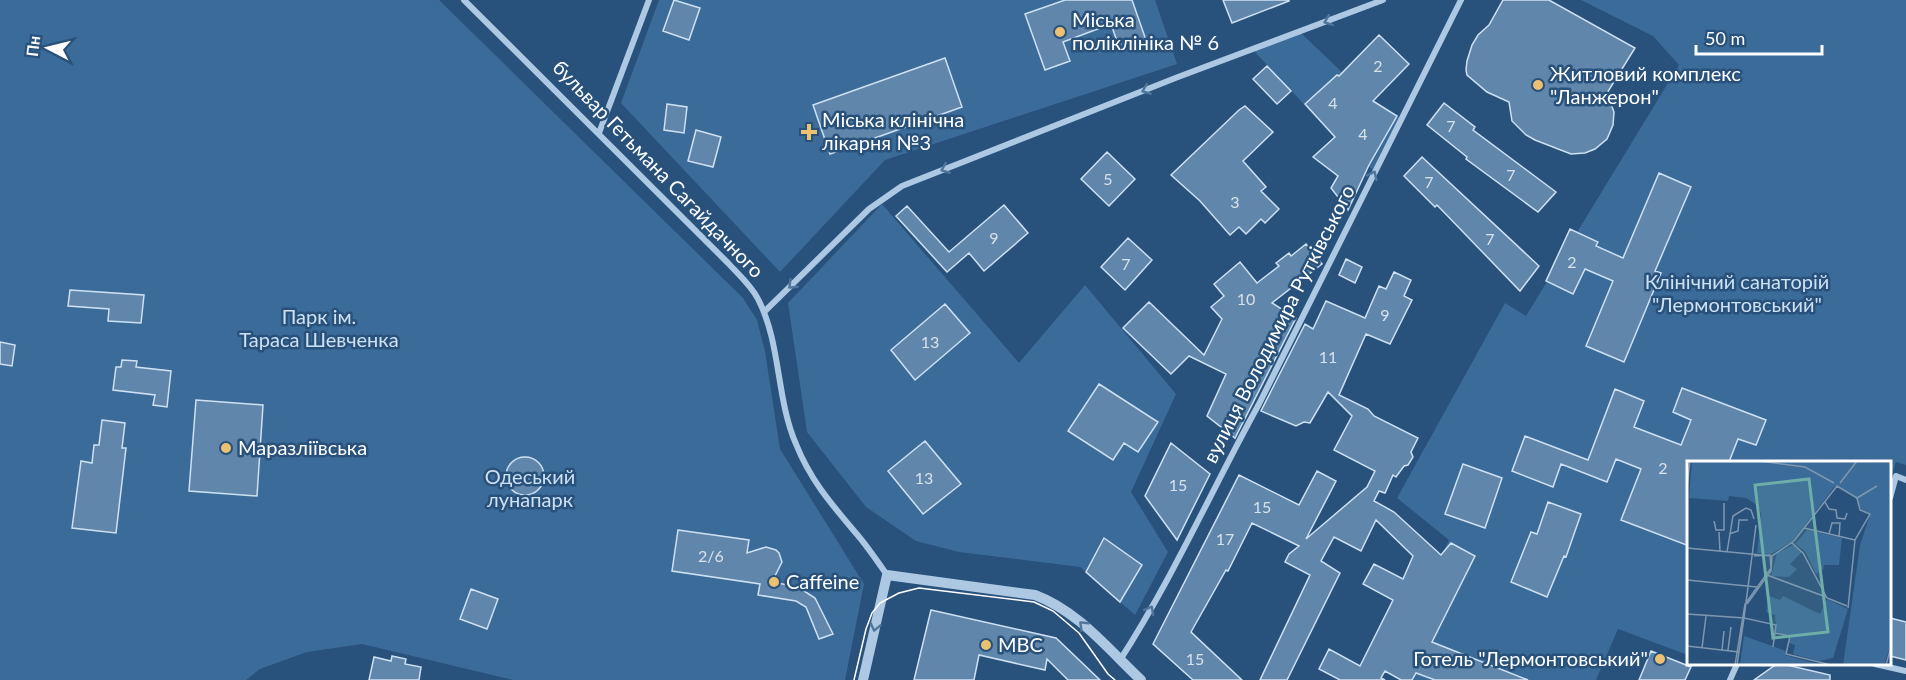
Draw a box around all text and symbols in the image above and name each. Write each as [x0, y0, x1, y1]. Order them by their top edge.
place label: Міська поліклініка № 6 [1072, 7, 1219, 54]
one-way arrow [1324, 13, 1334, 26]
north arrow [18, 18, 78, 78]
scale bar [1696, 18, 1822, 56]
marker: Міська поліклініка № 6 [1053, 25, 1067, 39]
text: 50 m [1705, 27, 1745, 49]
text: Пн [22, 35, 43, 58]
street label: бульвар Гетьмана Сагайдачного [548, 55, 769, 282]
house number: 2 [1373, 56, 1383, 75]
place label: Житловий комплекс "Ланжерон" [1550, 61, 1741, 108]
marker: Житловий комплекс "Ланжерон" [1531, 78, 1545, 92]
one-way arrow [1141, 83, 1152, 95]
house number: 4 [1328, 93, 1338, 112]
place label: Міська клінічна лікарня №3 [822, 107, 964, 154]
house number: 7 [1446, 116, 1456, 135]
marker: Міська клінічна лікарня №3 [800, 123, 818, 141]
house number: 4 [1358, 124, 1368, 143]
one-way arrow [940, 162, 951, 174]
house number: 7 [1506, 165, 1516, 184]
house number: 5 [1103, 169, 1113, 188]
one-way arrow [1366, 171, 1378, 182]
house number: 7 [1424, 172, 1434, 191]
street label: вулиця Володимира Рутківського [1197, 181, 1359, 466]
house number: 3 [1230, 192, 1240, 211]
house number: 9 [989, 228, 999, 247]
house number: 7 [1485, 229, 1495, 248]
house number: 2 [1567, 252, 1577, 271]
house number: 7 [1121, 254, 1131, 273]
park label: Клінічний санаторій "Лермонтовський" [1645, 269, 1829, 316]
one-way arrow [788, 278, 798, 289]
house number: 10 [1237, 289, 1255, 308]
park label: Парк ім. Тараса Шевченка [239, 304, 399, 351]
house number: 9 [1380, 305, 1390, 324]
house number: 13 [921, 332, 939, 351]
house number: 11 [1319, 347, 1337, 366]
place label: Маразліївська [238, 435, 367, 459]
marker: Маразліївська [219, 441, 233, 455]
house number: 2 [1658, 458, 1668, 477]
inset map [1687, 461, 1891, 665]
park label: Одеський лунапарк [485, 464, 575, 511]
house number: 13 [915, 468, 933, 487]
house number: 15 [1169, 475, 1187, 494]
house number: 15 [1253, 497, 1271, 516]
house number: 17 [1216, 529, 1234, 548]
house number: 2/6 [698, 546, 724, 565]
place label: Caffeine [786, 569, 859, 593]
marker: Caffeine [767, 575, 781, 589]
one-way arrow [1143, 606, 1154, 617]
one-way arrow [1080, 621, 1090, 632]
one-way arrow [869, 622, 882, 632]
place label: МВС [998, 632, 1043, 656]
marker: МВС [979, 638, 993, 652]
place label: Готель "Лермонтовський" [1413, 646, 1648, 670]
house number: 15 [1186, 649, 1204, 668]
marker: Готель "Лермонтовський" [1653, 652, 1667, 666]

